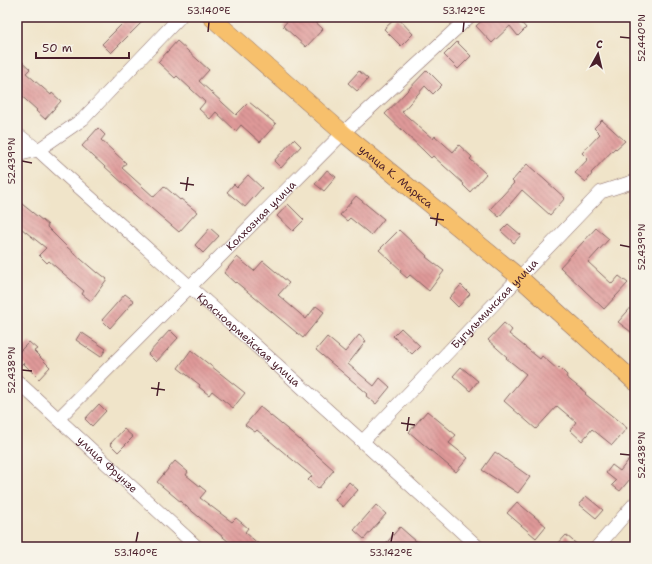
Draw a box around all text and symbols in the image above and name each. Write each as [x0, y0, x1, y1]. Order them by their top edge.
text: 53.140°E [187, 4, 231, 17]
text: 53.142°E [443, 4, 485, 17]
text: 52.440°N [635, 14, 648, 62]
scale bar [36, 34, 129, 60]
north arrow [578, 34, 618, 74]
text: С [595, 37, 604, 53]
text: 50 m [42, 40, 72, 56]
text: 52.439°N [5, 138, 18, 184]
street label: улица К. Маркса [355, 141, 436, 211]
street label: Колхозная улица [223, 177, 299, 254]
text: 52.439°N [635, 224, 648, 270]
street label: Бугульминская улица [448, 255, 541, 352]
street label: Красноармейская улица [194, 289, 304, 390]
text: 52.438°N [5, 347, 18, 393]
text: 52.438°N [635, 432, 648, 478]
street label: улица Фрунзе [74, 433, 141, 496]
text: 53.140°E [114, 546, 158, 559]
text: 53.142°E [370, 546, 412, 559]

